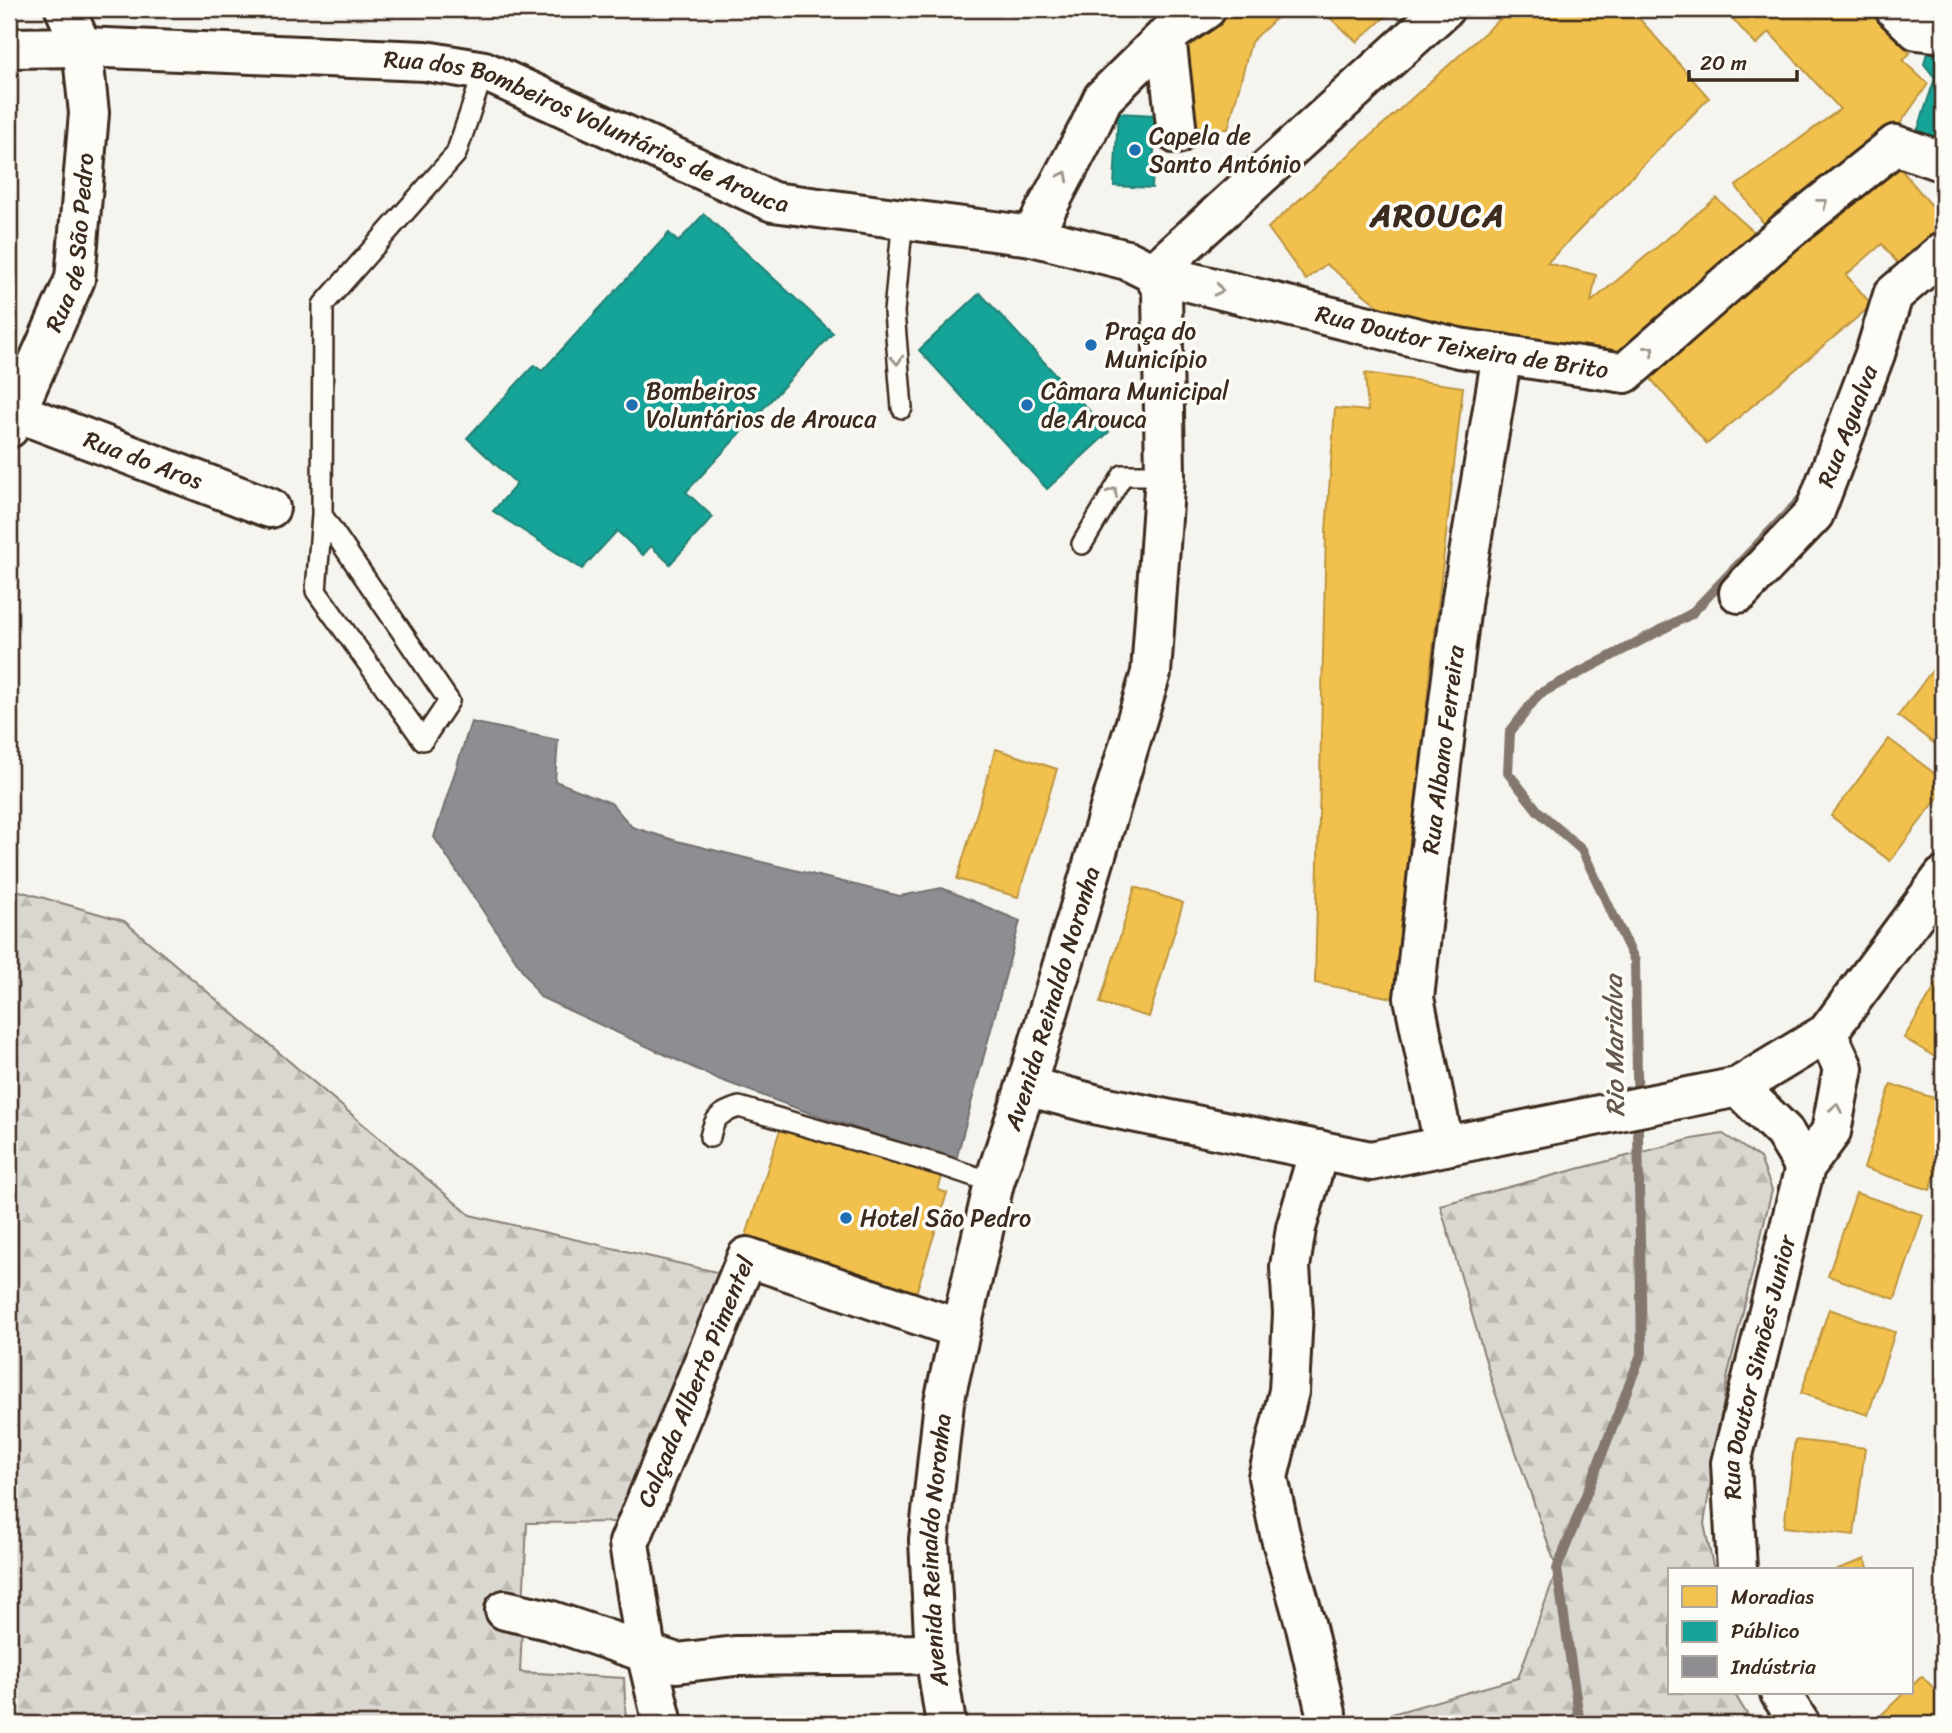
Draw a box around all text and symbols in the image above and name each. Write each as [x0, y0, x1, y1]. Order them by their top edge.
street label: Rua dos Bombeiros Voluntários de Arouca [383, 38, 791, 225]
scale bar [1689, 38, 1798, 82]
text: 20 m [1700, 44, 1747, 82]
place label: Capela de Santo António [1149, 115, 1301, 185]
marker: Capela de Santo António [1127, 142, 1143, 158]
street label: Rua de São Pedro [33, 151, 107, 339]
one-way arrow [1055, 171, 1069, 183]
district label: AROUCA [1368, 187, 1506, 244]
one-way arrow [1816, 198, 1828, 211]
one-way arrow [1213, 282, 1225, 296]
street label: Rua Doutor Teixeira de Brito [1311, 293, 1611, 391]
place label: Praça do Município [1105, 310, 1207, 380]
marker: Praça do Município [1083, 337, 1099, 353]
one-way arrow [1642, 346, 1655, 358]
one-way arrow [889, 355, 904, 366]
street label: Rua Agualva [1805, 358, 1890, 494]
place label: Bombeiros Voluntários de Arouca [646, 370, 877, 440]
place label: Câmara Municipal de Arouca [1041, 370, 1230, 440]
marker: Bombeiros Voluntários de Arouca [624, 397, 640, 413]
marker: Câmara Municipal de Arouca [1019, 397, 1035, 413]
street label: Rua do Aros [78, 418, 209, 502]
one-way arrow [1105, 486, 1118, 499]
street label: Rua Albano Ferreira [1409, 642, 1477, 856]
street label: Avenida Reinaldo Noronha [991, 861, 1112, 1137]
water label: Rio Marialva [1590, 972, 1638, 1117]
one-way arrow [1828, 1103, 1843, 1114]
place label: Hotel São Pedro [860, 1197, 1031, 1239]
marker: Hotel São Pedro [838, 1210, 854, 1226]
street label: Rua Doutor Simões Junior [1710, 1229, 1809, 1501]
street label: Calçada Alberto Pimentel [625, 1248, 767, 1514]
street label: Avenida Reinaldo Noronha [908, 1411, 964, 1691]
legend [1668, 1568, 1913, 1694]
text: Moradias [1731, 1578, 1814, 1616]
text: Público [1731, 1612, 1800, 1650]
text: Indústria [1730, 1648, 1816, 1686]

